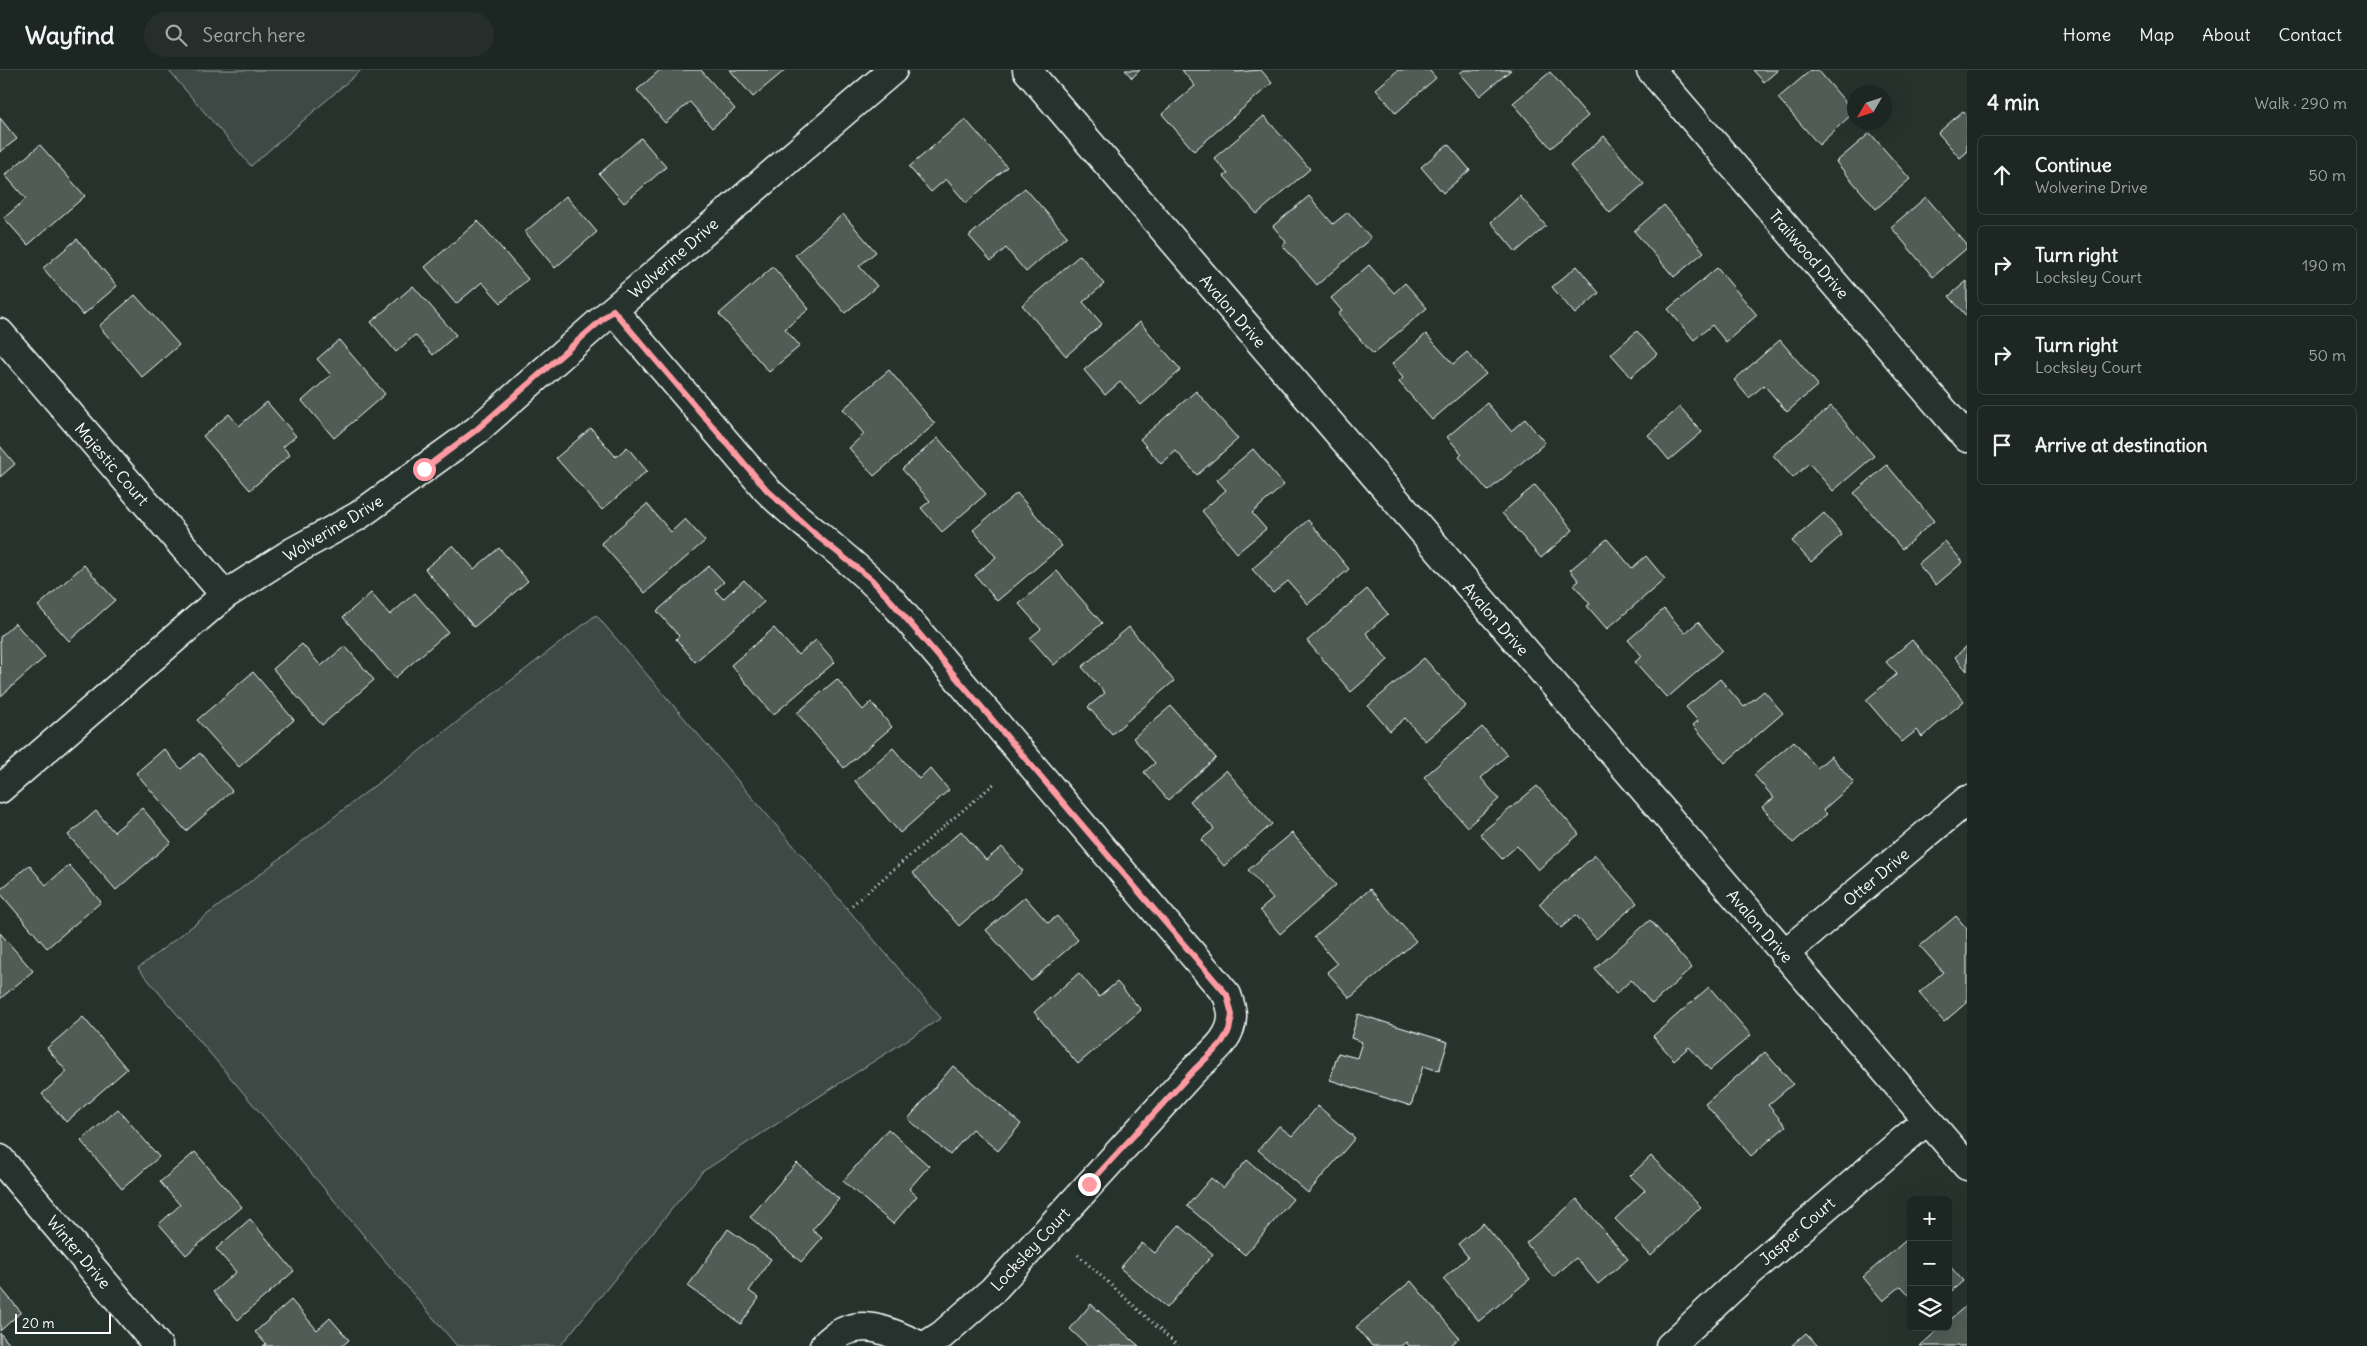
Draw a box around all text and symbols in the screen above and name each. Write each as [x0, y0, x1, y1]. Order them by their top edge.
search box [144, 12, 494, 57]
text: Wayfind [25, 20, 114, 50]
icon: search [162, 21, 190, 49]
text: Search here [202, 23, 306, 47]
text: Home [2063, 23, 2111, 46]
text: Map [2139, 23, 2174, 46]
text: About [2202, 23, 2250, 46]
text: Contact [2278, 23, 2342, 46]
north arrow [1847, 85, 1892, 130]
text: 4 min [1987, 89, 2039, 116]
text: Walk · 290 m [2255, 93, 2347, 113]
text: Continue [2035, 153, 2112, 177]
icon: ahead [1988, 161, 2016, 189]
text: 50 m [2308, 165, 2346, 185]
text: Wolverine Drive [2035, 177, 2148, 197]
street label: Trailwood Drive [1765, 205, 1853, 303]
street label: Wolverine Drive [624, 214, 722, 302]
text: Turn right [2035, 243, 2118, 267]
icon: right [1988, 251, 2016, 279]
text: 190 m [2302, 255, 2346, 275]
text: Locksley Court [2035, 267, 2142, 287]
street label: Avalon Drive [1196, 270, 1270, 352]
text: Turn right [2035, 333, 2118, 357]
icon: right [1988, 341, 2016, 369]
text: 50 m [2308, 345, 2346, 365]
text: Locksley Court [2035, 357, 2142, 377]
street label: Majestic Court [71, 419, 154, 510]
icon: arrive [1988, 431, 2016, 459]
text: Arrive at destination [2035, 433, 2208, 457]
route start [413, 458, 436, 481]
street label: Wolverine Drive [280, 490, 386, 566]
street label: Avalon Drive [1459, 578, 1533, 660]
street label: Otter Drive [1839, 844, 1913, 910]
street label: Avalon Drive [1723, 885, 1797, 967]
route end [1078, 1173, 1101, 1196]
street label: Jasper Court [1755, 1192, 1839, 1269]
map controls [1907, 1196, 1952, 1331]
button: + [1907, 1196, 1952, 1241]
street label: Locksley Court [986, 1203, 1074, 1295]
street label: Winter Drive [43, 1211, 115, 1293]
button: − [1907, 1241, 1952, 1286]
button: layers [1907, 1286, 1952, 1331]
scale bar [15, 1311, 111, 1334]
text: 20 m [22, 1314, 55, 1332]

